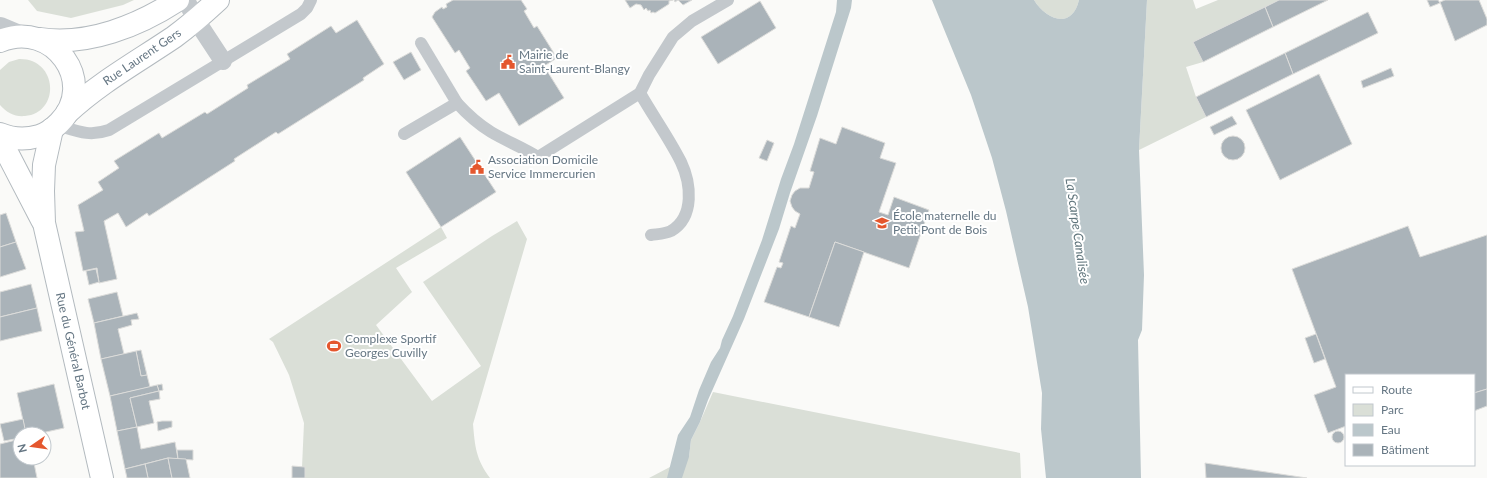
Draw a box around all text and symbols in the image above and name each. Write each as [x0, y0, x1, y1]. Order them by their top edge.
street label: Rue Laurent Gers [100, 25, 184, 88]
place label: Mairie de Saint-Laurent-Blangy [519, 47, 631, 76]
public building icon: Mairie de Saint-Laurent-Blangy [500, 54, 516, 70]
place label: Association Domicile Service Immercurien [488, 152, 598, 181]
public building icon: Association Domicile Service Immercurien [469, 159, 485, 175]
water label: La Scarpe Canalisée [1063, 177, 1093, 285]
place label: École maternelle du Petit Pont de Bois [893, 208, 997, 237]
school or university icon: École maternelle du Petit Pont de Bois [874, 215, 890, 231]
street label: Rue du Général Barbot [53, 291, 94, 412]
place label: Complexe Sportif Georges Cuvilly [345, 331, 437, 360]
sports icon: Complexe Sportif Georges Cuvilly [326, 338, 342, 354]
legend [1345, 374, 1475, 466]
text: Route [1381, 382, 1412, 397]
text: Parc [1381, 402, 1404, 417]
text: Eau [1381, 422, 1401, 437]
north arrow [12, 426, 52, 466]
text: Bâtiment [1381, 442, 1430, 457]
text: N [14, 443, 29, 454]

